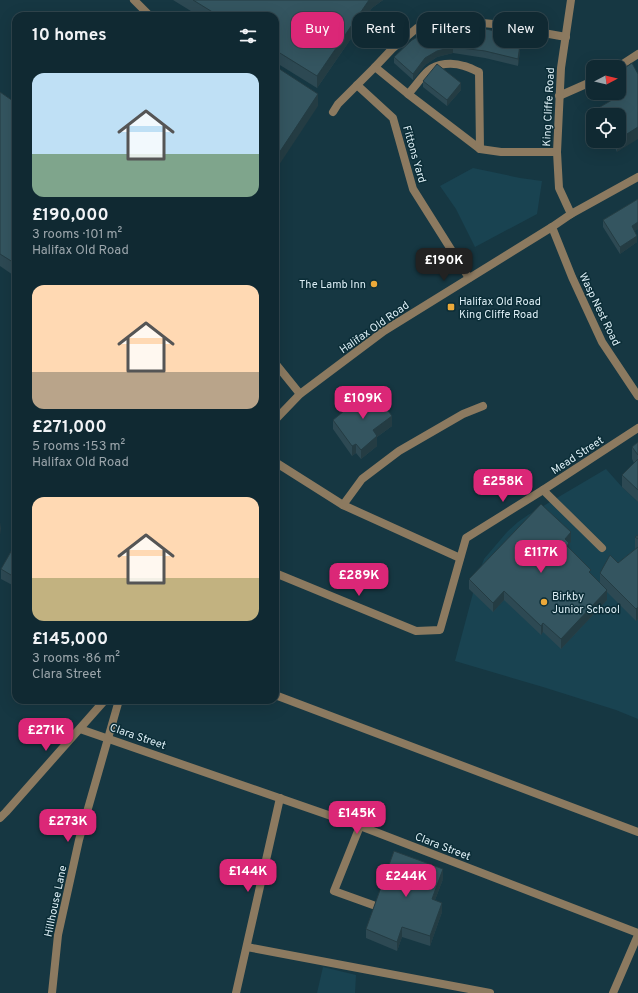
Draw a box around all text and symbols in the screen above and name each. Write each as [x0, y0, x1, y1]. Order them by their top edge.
chip: Buy [291, 12, 344, 48]
chip: Rent [352, 12, 409, 48]
chip: Filters [417, 12, 485, 48]
chip: New [493, 12, 548, 48]
text: 10 homes [32, 25, 107, 47]
icon: filters [237, 25, 259, 47]
north arrow [586, 60, 626, 100]
map controls [586, 60, 626, 148]
street label: King Cliffe Road [540, 67, 558, 147]
icon: home [110, 99, 182, 171]
button: locate [586, 108, 626, 148]
street label: Fittons Yard [399, 124, 429, 185]
text: £190,000 [32, 205, 109, 227]
text: 3 rooms · 101 m² [32, 227, 122, 243]
text: Halifax Old Road [32, 243, 129, 259]
pin: £190K [416, 248, 472, 282]
text: £190K [425, 253, 463, 269]
street label: Wasp Nest Road [575, 271, 623, 348]
place label: The Lamb Inn [299, 278, 366, 292]
marker: The Lamb Inn [369, 279, 379, 289]
place label: Halifax Old Road King Cliffe Road [459, 295, 541, 322]
street label: Halifax Old Road [337, 299, 412, 357]
marker: Halifax Old Road King Cliffe Road [446, 302, 456, 312]
icon: home [110, 311, 182, 383]
pin: £109K [335, 386, 391, 420]
text: £109K [344, 391, 382, 407]
text: £271,000 [32, 417, 107, 439]
street label: Mead Street [549, 434, 606, 478]
text: 5 rooms · 153 m² [32, 439, 125, 455]
text: Halifax Old Road [32, 455, 129, 471]
pin: £258K [475, 469, 531, 503]
text: £258K [482, 474, 524, 490]
icon: home [110, 523, 182, 595]
pin: £117K [513, 540, 569, 574]
text: £117K [524, 545, 558, 561]
pin: £289K [331, 563, 387, 597]
text: £289K [338, 568, 380, 584]
place label: Birkby Junior School [552, 590, 620, 617]
marker: Birkby Junior School [539, 597, 549, 607]
text: £145,000 [32, 629, 108, 651]
text: 3 rooms · 86 m² [32, 651, 120, 667]
text: Clara Street [32, 667, 101, 683]
pin: £271K [18, 718, 74, 752]
street label: Clara Street [108, 721, 168, 753]
text: £271K [27, 723, 65, 739]
pin: £145K [329, 801, 385, 835]
text: £145K [338, 806, 376, 822]
pin: £273K [40, 809, 96, 843]
text: £273K [48, 814, 88, 830]
street label: Clara Street [413, 830, 473, 864]
pin: £144K [220, 859, 276, 893]
street label: Hillhouse Lane [42, 864, 70, 938]
text: £144K [229, 864, 267, 880]
pin: £244K [378, 864, 434, 898]
text: £244K [385, 869, 427, 885]

